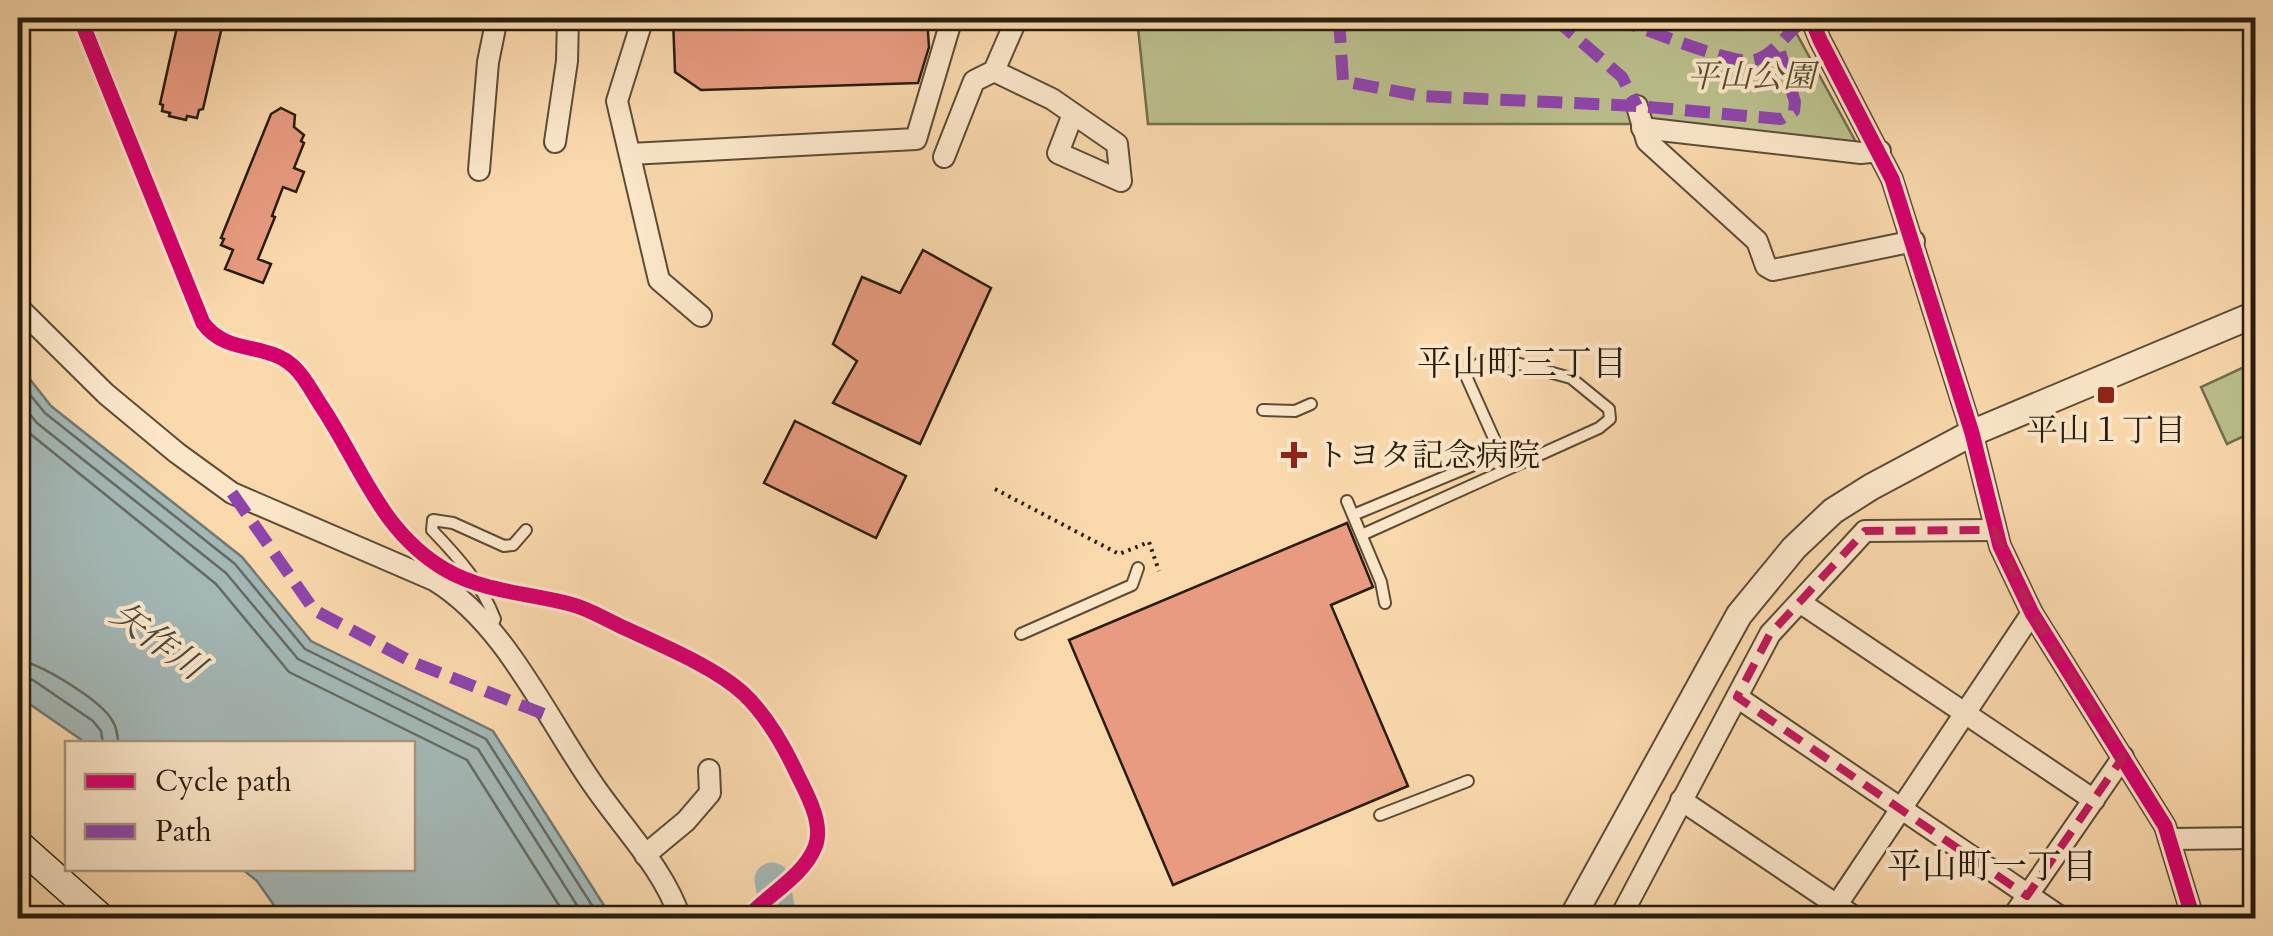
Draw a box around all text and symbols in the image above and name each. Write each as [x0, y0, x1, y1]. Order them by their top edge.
park label: 平山公園 [1687, 55, 1820, 99]
district label: 平山町三丁目 [1417, 340, 1627, 388]
marker: 平山１丁目 [2095, 384, 2117, 406]
place label: 平山１丁目 [2026, 409, 2186, 453]
place label: トヨタ記念病院 [1316, 434, 1540, 478]
marker: トヨタ記念病院 [1281, 442, 1307, 468]
water label: 矢作川 [101, 591, 217, 693]
legend [65, 741, 415, 871]
text: Cycle path [155, 761, 292, 802]
text: Path [155, 811, 212, 852]
district label: 平山町一丁目 [1887, 843, 2097, 891]

